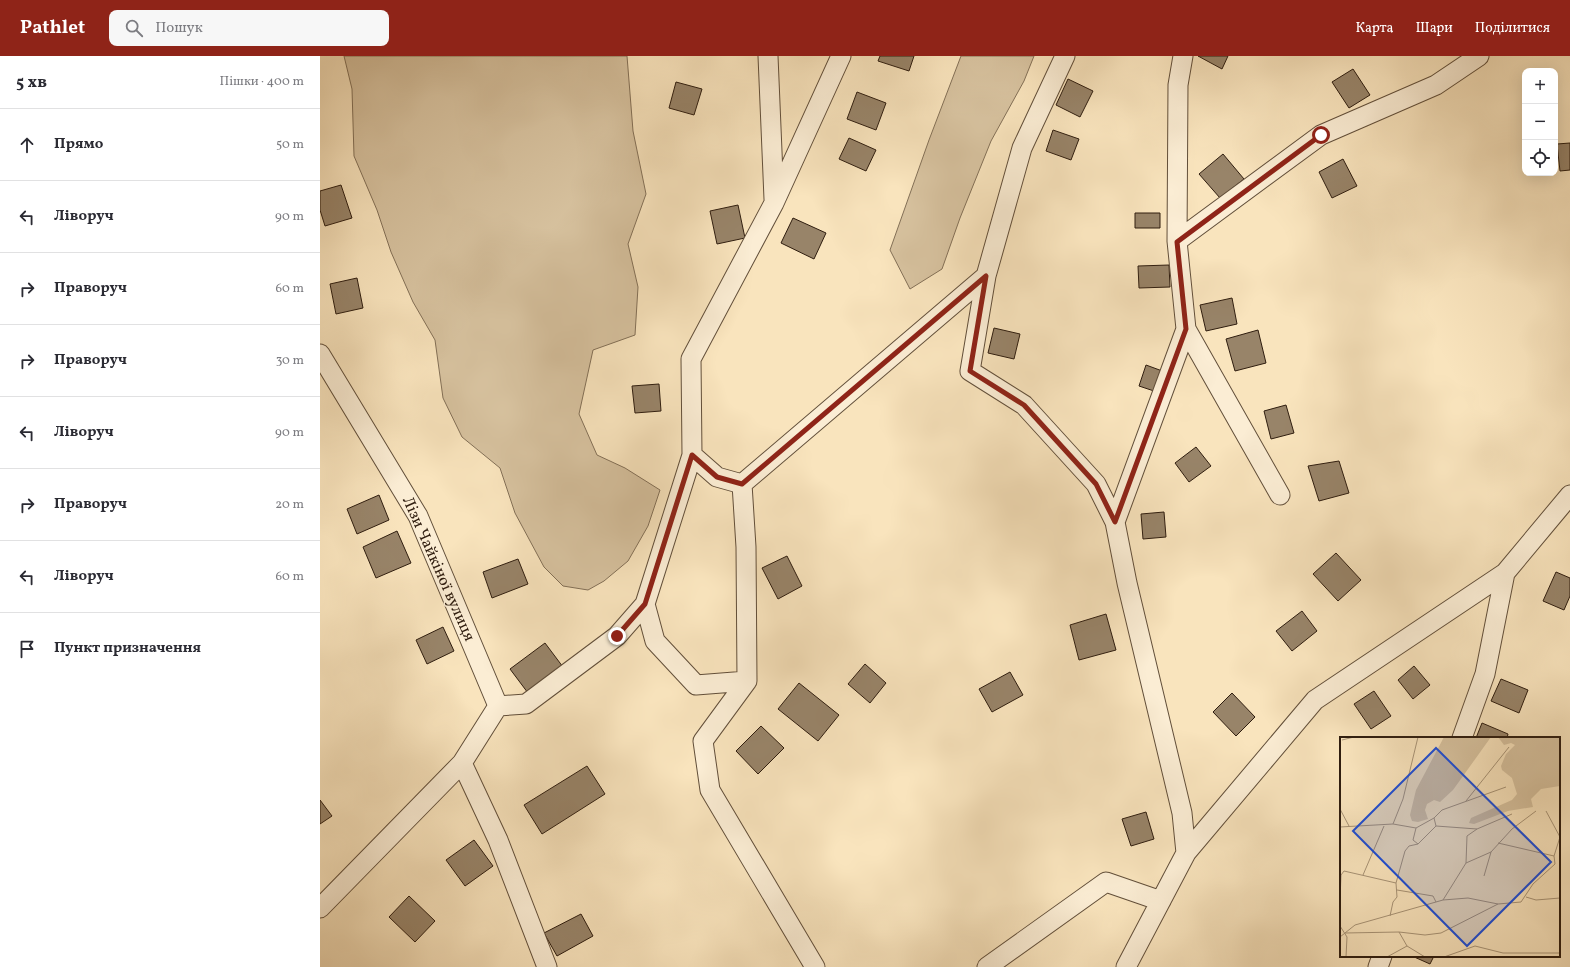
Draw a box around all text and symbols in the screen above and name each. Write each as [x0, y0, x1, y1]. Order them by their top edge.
search box [109, 10, 389, 46]
text: Pathlet [20, 15, 85, 41]
icon: search [123, 17, 145, 39]
text: Пошук [155, 18, 203, 39]
text: Карта [1356, 19, 1394, 38]
text: Шари [1416, 19, 1453, 38]
text: Поділитися [1475, 19, 1550, 38]
map controls [1522, 68, 1558, 176]
button: + [1522, 68, 1558, 104]
text: 5 хв [16, 71, 47, 94]
text: Пішки · 400 m [220, 73, 304, 91]
button: − [1522, 104, 1558, 140]
route start [1312, 126, 1330, 144]
icon: ahead [16, 134, 38, 156]
text: Прямо [54, 134, 103, 155]
text: 50 m [276, 136, 304, 154]
button: locate [1522, 140, 1558, 176]
icon: left [16, 206, 38, 228]
text: Ліворуч [54, 206, 114, 227]
text: 90 m [275, 208, 304, 226]
icon: right [16, 278, 38, 300]
text: Праворуч [54, 278, 127, 299]
text: 60 m [276, 280, 304, 298]
icon: right [16, 350, 38, 372]
text: Праворуч [54, 350, 127, 371]
text: 30 m [276, 352, 304, 370]
icon: left [16, 422, 38, 444]
text: Ліворуч [54, 422, 114, 443]
text: 90 m [275, 424, 304, 442]
street label: Лізи Чайкіної вулиця [396, 493, 480, 645]
icon: right [16, 494, 38, 516]
text: Праворуч [54, 494, 127, 515]
text: 20 m [275, 496, 304, 514]
icon: left [16, 566, 38, 588]
text: Ліворуч [54, 566, 114, 587]
text: 60 m [276, 568, 304, 586]
route end [608, 627, 626, 645]
icon: arrive [16, 638, 38, 660]
text: Пункт призначення [54, 638, 201, 659]
inset map [1340, 737, 1560, 957]

